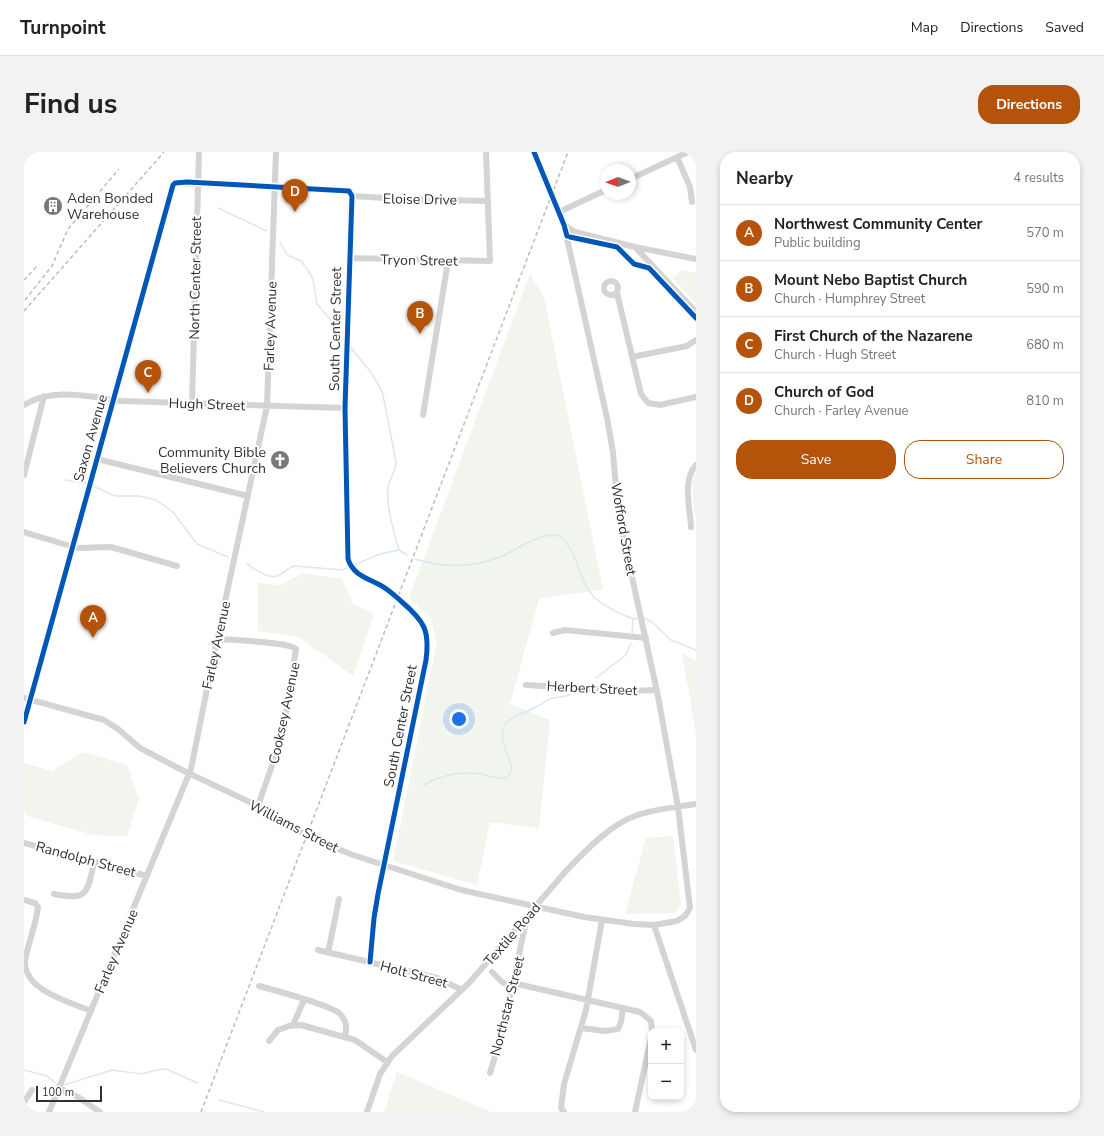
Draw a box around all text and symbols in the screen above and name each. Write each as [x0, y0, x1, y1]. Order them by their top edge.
text: Turnpoint [20, 15, 106, 41]
text: Map [911, 18, 938, 37]
text: Directions [960, 18, 1023, 37]
text: Saved [1045, 18, 1084, 37]
text: Find us [24, 85, 118, 123]
button: Directions [978, 85, 1080, 124]
north arrow [600, 164, 636, 200]
text: Nearby [736, 167, 793, 190]
text: 4 results [1013, 169, 1064, 187]
pin: D [282, 179, 308, 212]
place label: Aden Bonded Warehouse [67, 189, 153, 224]
street label: Eloise Drive [383, 189, 457, 210]
building icon: Aden Bonded Warehouse [42, 195, 64, 217]
text: Northwest Community Center [774, 214, 982, 234]
street label: North Center Street [185, 216, 206, 340]
text: A [744, 224, 754, 242]
text: 570 m [1026, 224, 1064, 242]
text: Public building [774, 234, 861, 252]
street label: Tryon Street [380, 250, 458, 271]
street label: South Center Street [325, 267, 346, 391]
text: Mount Nebo Baptist Church [774, 270, 967, 290]
text: B [745, 280, 753, 298]
text: 590 m [1026, 280, 1064, 298]
street label: Farley Avenue [259, 281, 282, 371]
text: Church · Humphrey Street [774, 290, 925, 308]
pin: B [407, 301, 433, 334]
text: First Church of the Nazarene [774, 326, 973, 346]
text: C [745, 336, 753, 354]
text: 680 m [1026, 336, 1064, 354]
text: Church · Hugh Street [774, 346, 896, 364]
pin: C [135, 360, 161, 393]
text: Church of God [774, 382, 874, 402]
street label: Saxon Avenue [69, 392, 112, 484]
text: D [744, 392, 754, 410]
text: 810 m [1026, 392, 1064, 410]
street label: Hugh Street [168, 394, 246, 415]
text: Church · Farley Avenue [774, 402, 908, 420]
button: Save [736, 440, 896, 479]
button: Share [904, 440, 1064, 479]
place label: Community Bible Believers Church [158, 443, 266, 478]
church icon: Community Bible Believers Church [269, 449, 291, 471]
street label: Wofford Street [606, 481, 641, 577]
street label: Farley Avenue [198, 599, 235, 691]
pin: A [80, 605, 106, 638]
street label: Cooksey Avenue [264, 660, 305, 766]
street label: South Center Street [379, 663, 422, 789]
street label: Herbert Street [546, 677, 638, 700]
your location [449, 709, 469, 729]
street label: Williams Street [246, 796, 342, 857]
street label: Randolph Street [34, 837, 138, 882]
street label: Textile Road [480, 899, 545, 970]
street label: Farley Avenue [90, 906, 143, 996]
street label: Northstar Street [486, 954, 529, 1058]
street label: Holt Street [378, 956, 450, 993]
map controls [648, 1028, 684, 1100]
button: + [648, 1028, 684, 1064]
button: − [648, 1064, 684, 1100]
scale bar [36, 1084, 102, 1103]
text: 100 m [42, 1085, 74, 1100]

